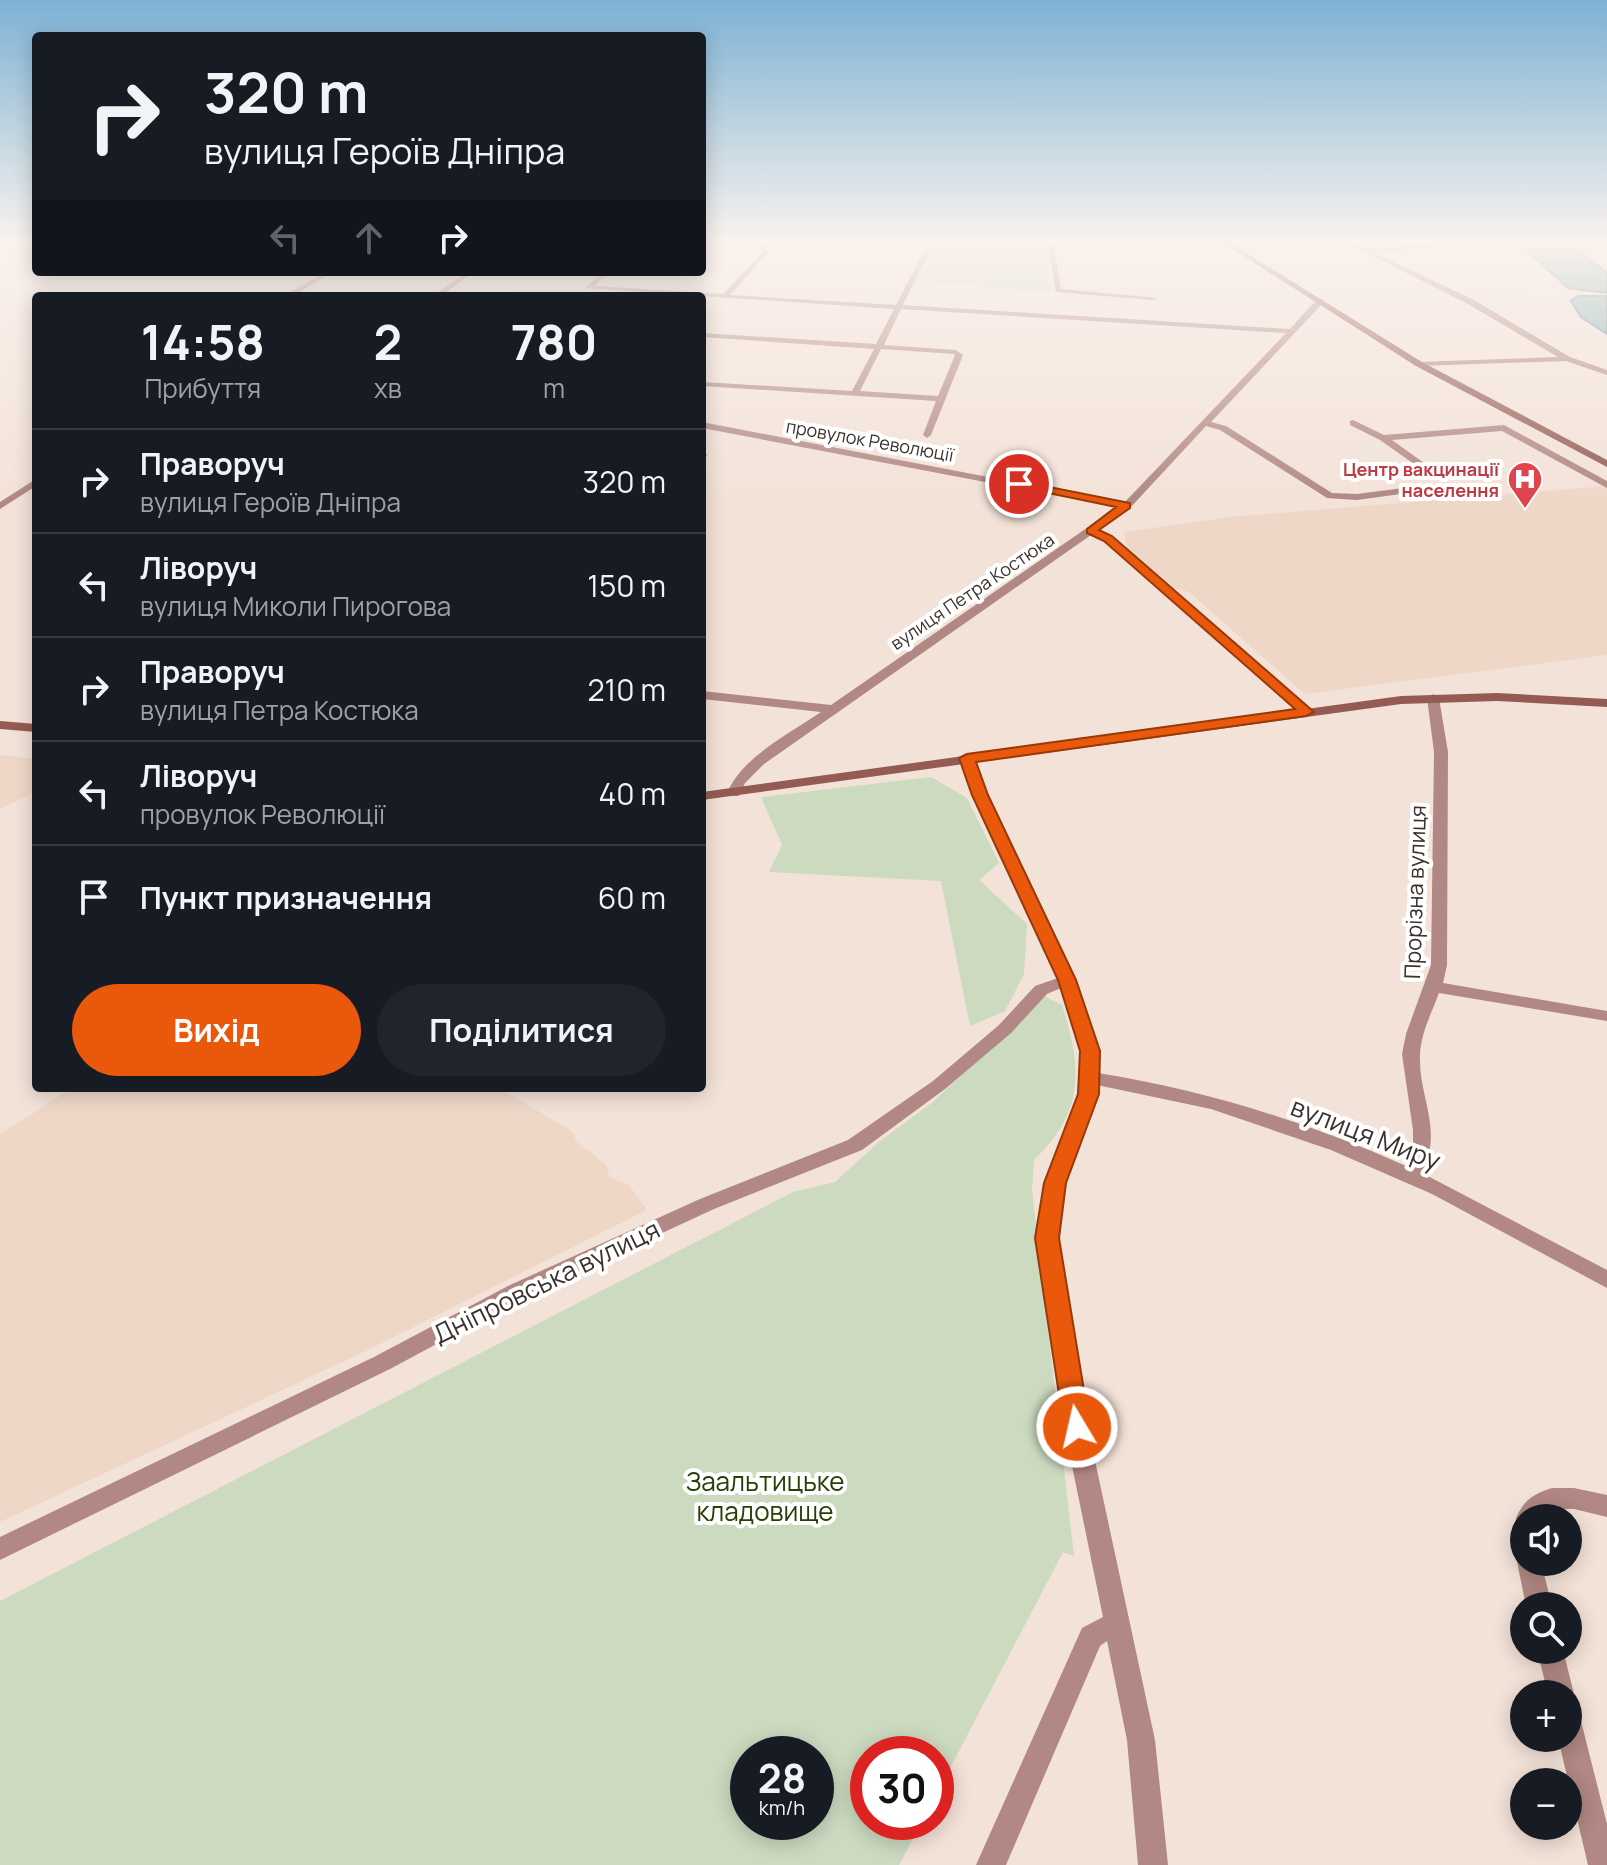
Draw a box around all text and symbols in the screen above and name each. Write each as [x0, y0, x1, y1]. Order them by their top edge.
text: 320 m [204, 53, 368, 130]
icon: right [72, 64, 176, 168]
text: вулиця Героїв Дніпра [204, 126, 565, 175]
icon: left [263, 216, 307, 260]
icon: ahead [347, 216, 391, 260]
icon: right [431, 216, 475, 260]
text: 14:58 [141, 309, 265, 374]
text: 2 [373, 309, 402, 374]
text: 780 [511, 309, 597, 374]
text: Прибуття [144, 370, 261, 406]
text: хв [374, 370, 402, 406]
text: m [543, 370, 565, 406]
street label: провулок Революції [784, 413, 956, 467]
text: Праворуч [140, 443, 285, 484]
pin [985, 450, 1053, 518]
place label: Центр вакцинації населення [1343, 457, 1500, 502]
icon: right [72, 459, 116, 503]
hospital icon: Центр вакцинації населення [1506, 460, 1544, 510]
text: 320 m [583, 461, 666, 502]
icon: arrive [997, 462, 1041, 506]
text: вулиця Героїв Дніпра [140, 484, 401, 520]
street label: вулиця Петра Костюка [885, 527, 1059, 655]
text: Ліворуч [140, 547, 257, 588]
icon: left [72, 563, 116, 607]
text: 150 m [587, 565, 666, 606]
text: вулиця Миколи Пирогова [140, 588, 451, 624]
text: Праворуч [140, 651, 285, 692]
icon: right [72, 667, 116, 711]
text: 210 m [587, 669, 666, 710]
text: вулиця Петра Костюка [140, 692, 419, 728]
text: Ліворуч [140, 755, 257, 796]
icon: left [72, 771, 116, 815]
text: 40 m [599, 773, 666, 814]
text: провулок Революції [140, 796, 385, 832]
street label: Прорізна вулиця [1397, 805, 1433, 979]
icon: arrive [72, 875, 116, 919]
text: Пункт призначення [140, 877, 432, 918]
text: 60 m [598, 877, 666, 918]
button: Вихід [72, 984, 361, 1076]
button: Поділитися [377, 984, 666, 1076]
street label: вулиця Миру [1286, 1088, 1446, 1178]
street label: Дніпровська вулиця [427, 1210, 665, 1352]
position arrow [1035, 1385, 1119, 1469]
park label: Заальтицьке кладовище [686, 1463, 844, 1529]
map controls [1510, 1504, 1582, 1840]
button: sound [1510, 1504, 1582, 1576]
button: search [1510, 1592, 1582, 1664]
button: + [1510, 1680, 1582, 1752]
speed limit sign: 30 [850, 1736, 954, 1840]
text: 28 [758, 1750, 806, 1805]
button: − [1510, 1768, 1582, 1840]
text: km/h [759, 1794, 805, 1821]

